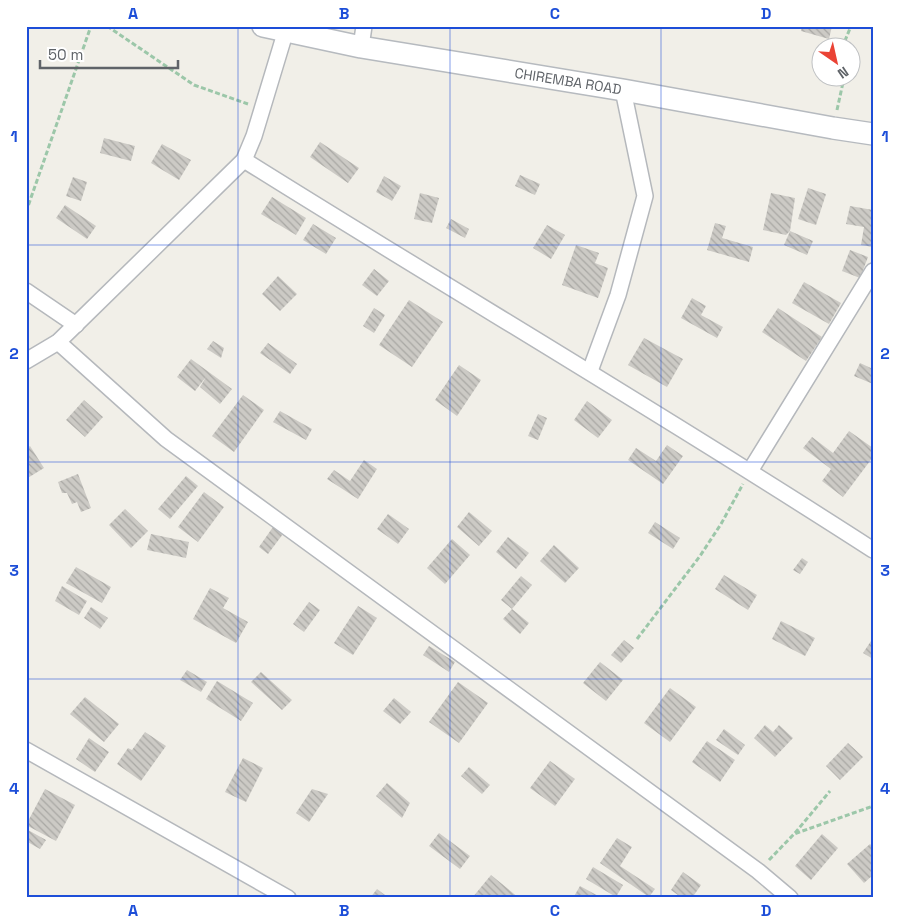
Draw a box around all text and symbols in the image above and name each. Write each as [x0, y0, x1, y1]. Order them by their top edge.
text: A [128, 3, 138, 24]
text: B [339, 3, 349, 24]
text: C [550, 3, 560, 24]
text: D [761, 3, 771, 24]
scale bar [40, 38, 178, 70]
north arrow [812, 38, 862, 88]
text: 50 m [48, 45, 83, 64]
text: N [834, 63, 852, 83]
street label: CHIREMBA ROAD [513, 64, 623, 98]
text: 1 [10, 126, 18, 147]
text: 1 [881, 126, 889, 147]
text: 2 [9, 343, 19, 364]
text: 2 [880, 343, 890, 364]
text: 3 [9, 560, 19, 581]
text: 3 [880, 560, 890, 581]
text: 4 [9, 778, 19, 799]
text: 4 [880, 778, 890, 799]
text: A [128, 900, 138, 921]
text: B [339, 900, 349, 921]
text: C [550, 900, 560, 921]
text: D [761, 900, 771, 921]

